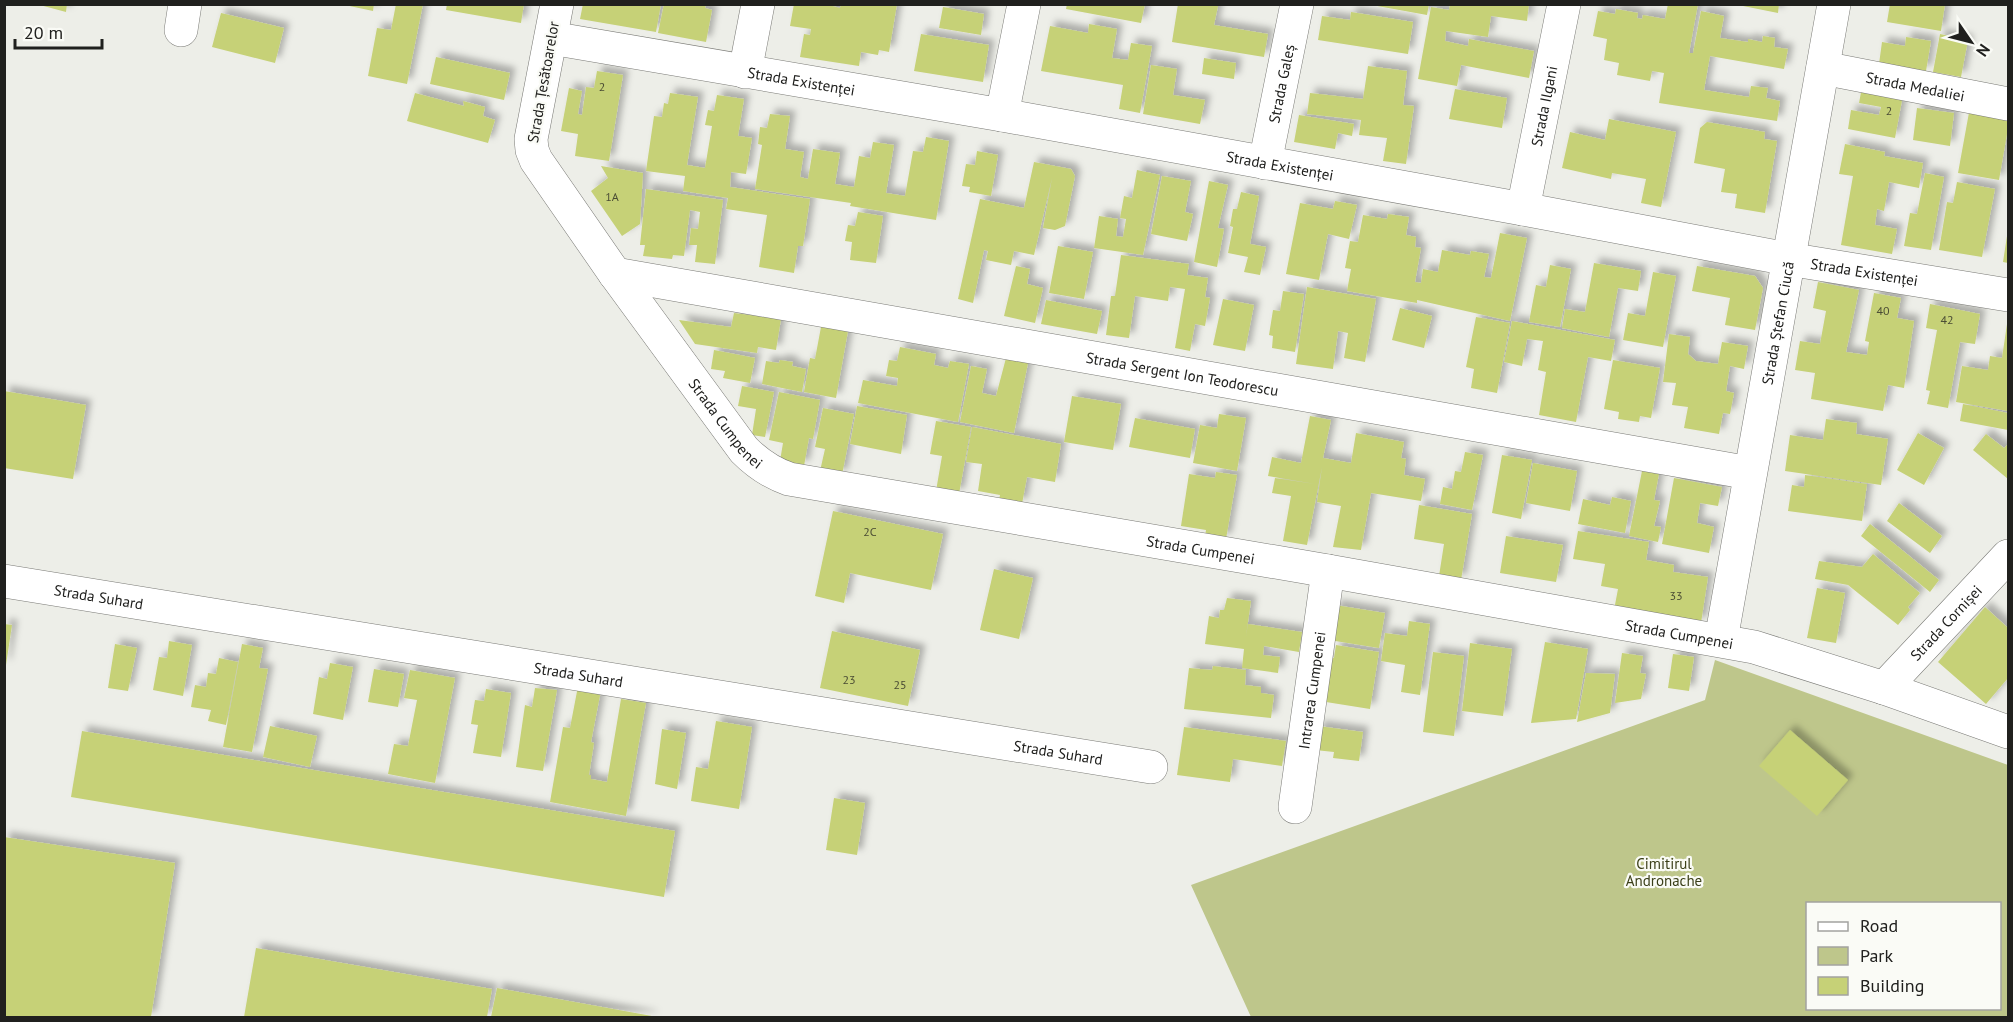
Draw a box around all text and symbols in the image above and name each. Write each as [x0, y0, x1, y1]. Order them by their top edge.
scale bar [15, 12, 102, 50]
north arrow [1941, 12, 2001, 72]
street label: Strada Țesătoarelor [523, 20, 563, 144]
text: 20 m [24, 21, 63, 44]
text: N [1972, 41, 1994, 61]
street label: Strada Galeș [1264, 42, 1298, 125]
street label: Strada Existenței [746, 62, 857, 99]
street label: Strada Ilgani [1526, 64, 1561, 148]
street label: Strada Medaliei [1864, 67, 1966, 105]
house number: 2 [599, 79, 605, 94]
house number: 2 [1886, 103, 1892, 118]
street label: Strada Existenței [1225, 146, 1335, 184]
house number: 1A [605, 189, 619, 204]
street label: Strada Existenței [1809, 253, 1920, 290]
street label: Strada Ștefan Ciucă [1757, 260, 1798, 386]
house number: 40 [1876, 303, 1890, 318]
house number: 42 [1940, 312, 1954, 327]
street label: Strada Sergent Ion Teodorescu [1085, 347, 1280, 400]
street label: Strada Cumpenei [685, 374, 767, 472]
house number: 2C [863, 524, 877, 539]
street label: Strada Cumpenei [1145, 531, 1256, 568]
street label: Strada Suhard [53, 580, 145, 613]
street label: Strada Cornișei [1906, 581, 1986, 664]
house number: 33 [1669, 588, 1683, 603]
street label: Strada Cumpenei [1624, 615, 1735, 653]
street label: Intrarea Cumpenei [1294, 630, 1329, 750]
street label: Strada Suhard [533, 658, 624, 691]
house number: 23 [842, 672, 856, 687]
house number: 25 [893, 677, 907, 692]
street label: Strada Suhard [1012, 735, 1104, 769]
park label: Cimitirul Andronache [1626, 854, 1702, 890]
legend [1806, 902, 2001, 1010]
text: Road [1860, 914, 1898, 937]
text: Park [1860, 944, 1893, 967]
text: Building [1860, 974, 1924, 997]

